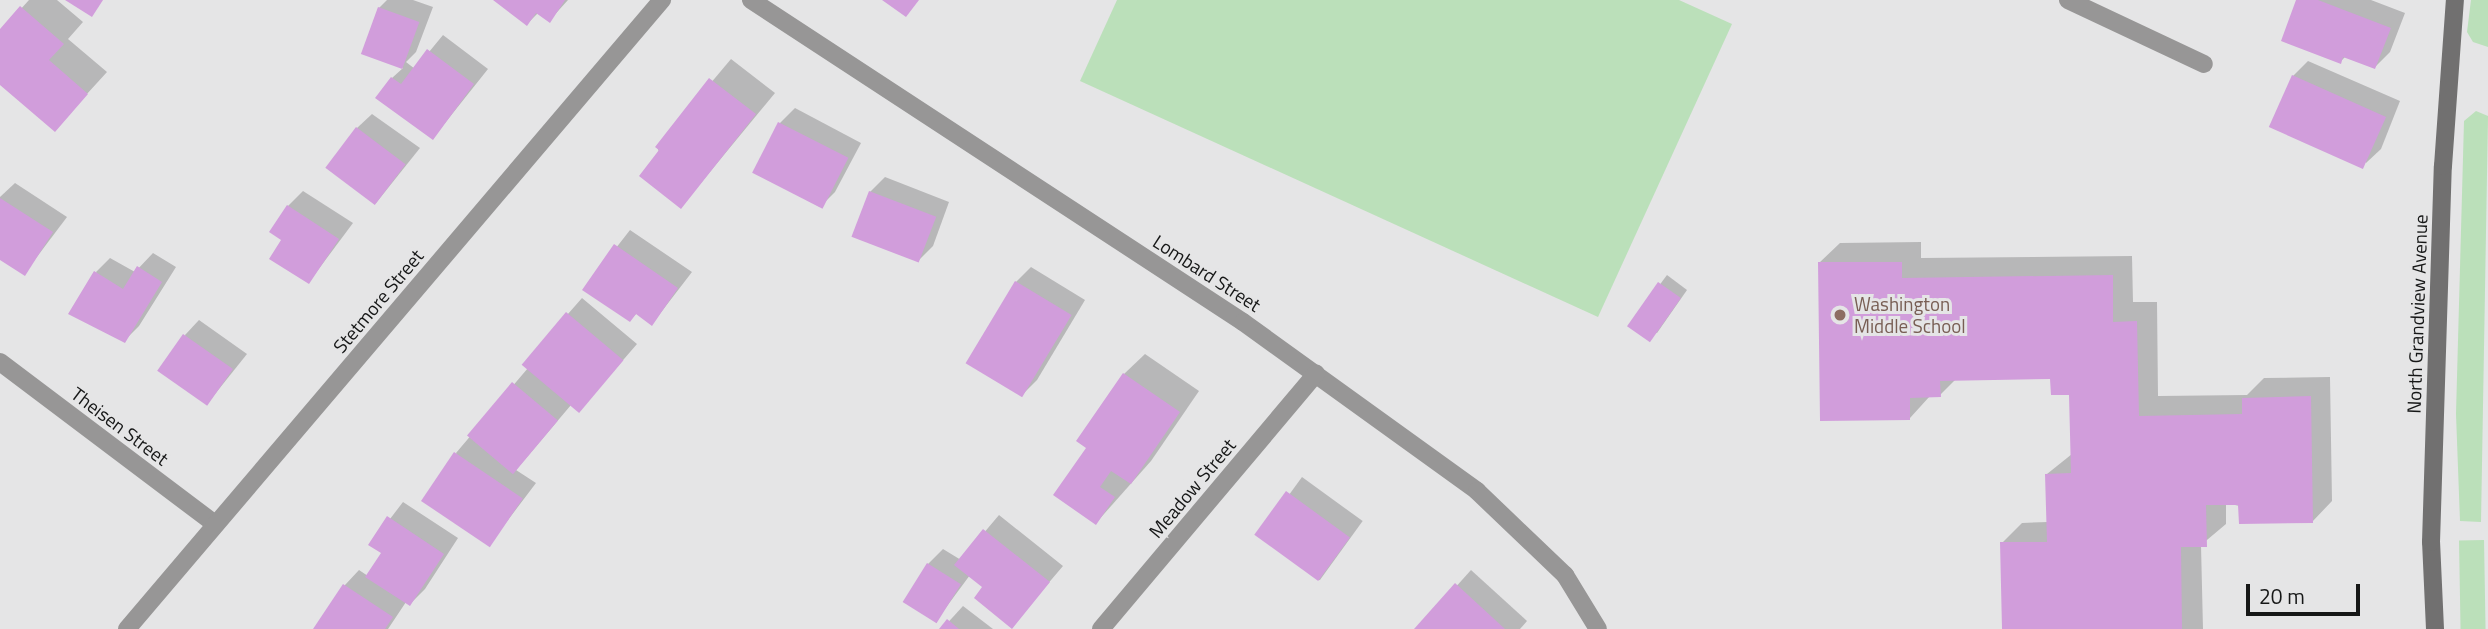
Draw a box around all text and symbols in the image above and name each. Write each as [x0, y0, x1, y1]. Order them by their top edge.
street label: North Grandview Avenue [2402, 214, 2432, 414]
street label: Lombard Street [1149, 230, 1265, 316]
street label: Stetmore Street [328, 245, 428, 357]
place label: Washington Middle School [1854, 293, 1966, 337]
marker: Washington Middle School [1832, 307, 1848, 323]
street label: Theisen Street [67, 382, 173, 470]
street label: Meadow Street [1144, 434, 1240, 542]
scale bar [2250, 570, 2364, 614]
text: 20 m [2259, 580, 2305, 612]

